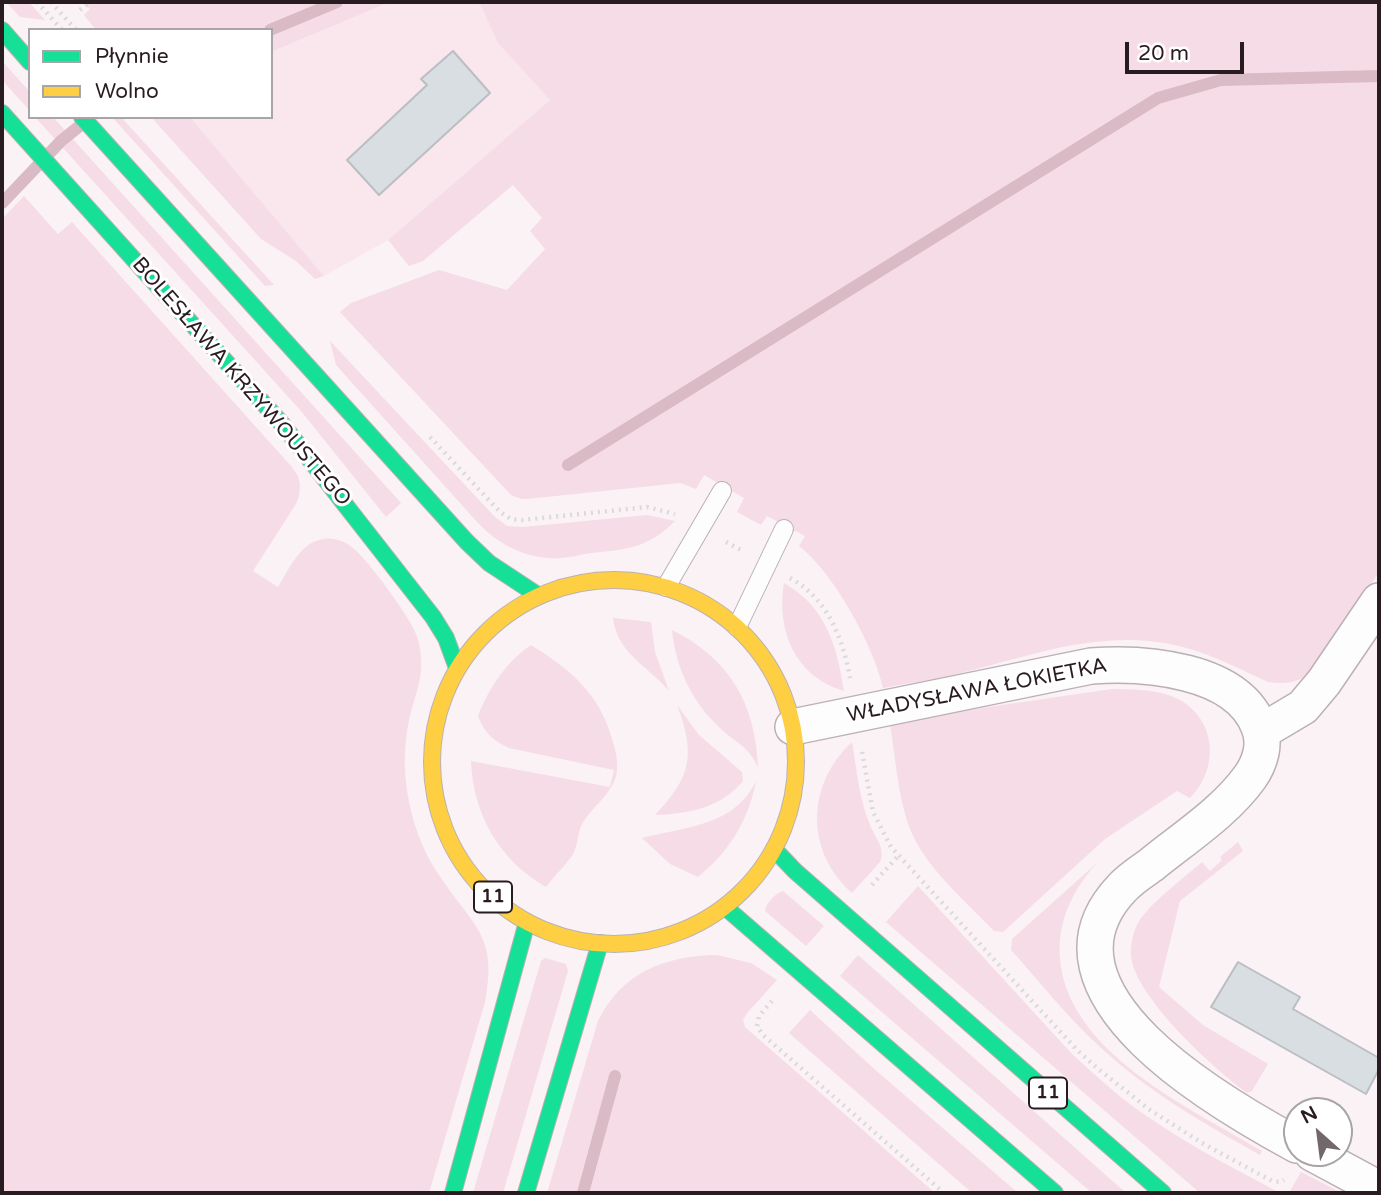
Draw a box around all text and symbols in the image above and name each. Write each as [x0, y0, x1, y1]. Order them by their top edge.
legend [28, 28, 273, 119]
scale bar [1129, 28, 1248, 72]
text: 20 m [1138, 41, 1189, 66]
text: Płynnie [95, 44, 169, 69]
text: Wolno [95, 79, 159, 104]
street label: BOLESŁAWA KRZYWOUSTEGO [126, 253, 356, 511]
street label: WŁADYSŁAWA ŁOKIETKA [845, 653, 1109, 729]
road number: 11 [474, 882, 512, 912]
road number: 11 [1029, 1078, 1067, 1108]
north arrow [1283, 1097, 1353, 1167]
text: N [1297, 1102, 1321, 1129]

